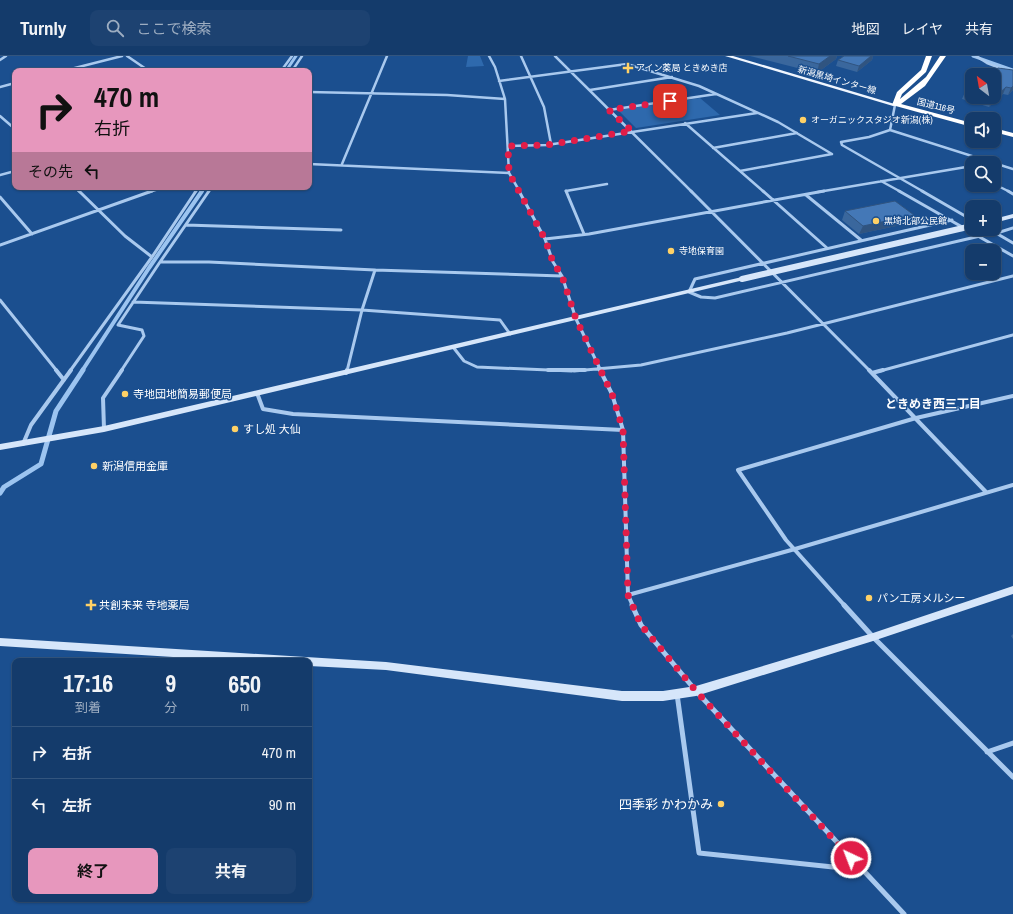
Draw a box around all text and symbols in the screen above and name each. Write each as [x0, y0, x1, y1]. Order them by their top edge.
search box [90, 10, 370, 46]
text: Turnly [20, 15, 66, 41]
icon: search [104, 17, 126, 39]
text: ここで検索 [136, 18, 212, 39]
text: 地図 [851, 20, 879, 38]
text: レイヤ [901, 20, 943, 38]
text: 共有 [965, 20, 993, 38]
place label: アイン薬局 ときめき店 [636, 62, 728, 74]
marker: アイン薬局 ときめき店 [623, 63, 633, 73]
street label: 新潟黒埼インター線 [796, 63, 879, 97]
north arrow [965, 68, 1001, 104]
map controls [965, 68, 1001, 280]
text: 470 m [94, 78, 159, 116]
icon: right [28, 84, 80, 136]
pin [653, 84, 687, 118]
icon: arrive [659, 90, 681, 112]
street label: 国道116号 [916, 95, 956, 117]
button: sound [965, 112, 1001, 148]
place label: オーガニックスタジオ新潟(株) [811, 114, 933, 126]
marker: オーガニックスタジオ新潟(株) [798, 115, 808, 125]
text: 右折 [94, 116, 130, 141]
button: search [965, 156, 1001, 192]
icon: left [81, 160, 103, 182]
text: その先 [28, 161, 73, 182]
button: + [965, 200, 1001, 236]
place label: 黒埼北部公民館 [884, 215, 947, 227]
marker: 黒埼北部公民館 [871, 216, 881, 226]
button: − [965, 244, 1001, 280]
place label: 寺地保育園 [679, 245, 724, 257]
marker: 寺地保育園 [666, 246, 676, 256]
place label: 寺地団地簡易郵便局 [133, 387, 232, 401]
marker: 寺地団地簡易郵便局 [120, 389, 130, 399]
district label: ときめき西三丁目 [885, 396, 981, 412]
place label: すし処 大仙 [243, 422, 301, 436]
marker: すし処 大仙 [230, 424, 240, 434]
place label: 新潟信用金庫 [102, 459, 168, 473]
marker: 新潟信用金庫 [89, 461, 99, 471]
place label: パン工房メルシー [877, 591, 966, 605]
marker: パン工房メルシー [864, 593, 874, 603]
place label: 共創未来 寺地薬局 [99, 598, 190, 612]
marker: 共創未来 寺地薬局 [86, 600, 96, 610]
text: 17:16 [63, 667, 113, 699]
text: 9 [165, 667, 176, 699]
text: 650 [228, 668, 261, 700]
text: m [240, 698, 249, 715]
text: 到着 [75, 699, 101, 716]
text: 分 [164, 699, 177, 716]
icon: right [28, 742, 50, 764]
text: 470 m [262, 742, 296, 763]
text: 右折 [62, 743, 92, 764]
icon: left [28, 794, 50, 816]
text: 90 m [269, 794, 296, 815]
text: 左折 [62, 795, 92, 816]
place label: 四季彩 かわかみ [619, 796, 713, 813]
marker: 四季彩 かわかみ [716, 799, 726, 809]
position arrow [830, 837, 872, 879]
button: 終了 [28, 848, 158, 894]
button: 共有 [166, 848, 296, 894]

